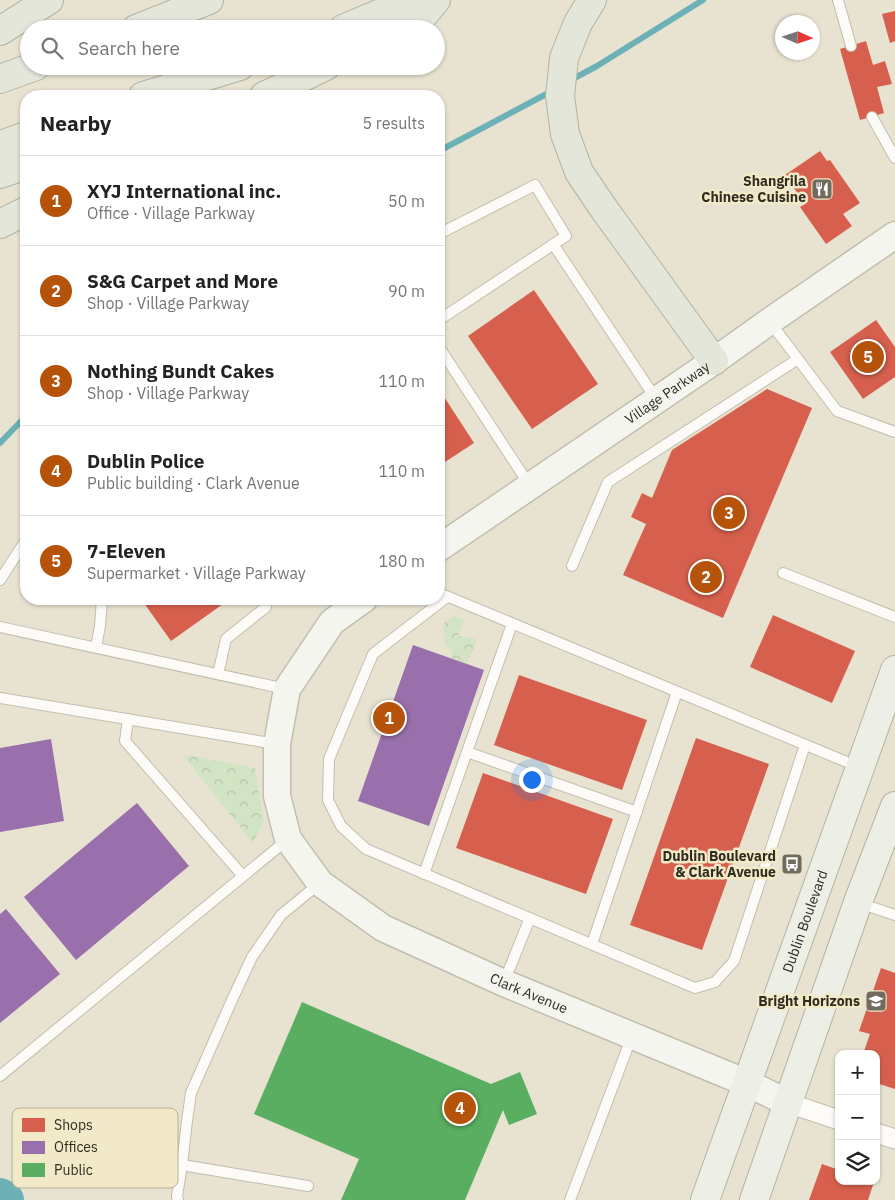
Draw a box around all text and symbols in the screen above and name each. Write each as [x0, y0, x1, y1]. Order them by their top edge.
north arrow [775, 15, 820, 60]
search box [20, 20, 445, 75]
icon: search [38, 34, 66, 62]
text: Search here [78, 36, 180, 60]
text: Nearby [40, 109, 111, 137]
text: 5 results [362, 113, 425, 133]
place label: Shangrila Chinese Cuisine [701, 172, 806, 206]
restaurant icon: Shangrila Chinese Cuisine [810, 177, 834, 201]
text: XYJ International inc. [87, 179, 281, 203]
text: 1 [51, 191, 61, 211]
text: 50 m [388, 191, 425, 211]
text: Office · Village Parkway [87, 203, 255, 223]
text: S&G Carpet and More [87, 269, 278, 293]
text: 2 [51, 281, 61, 301]
text: 90 m [388, 281, 425, 301]
text: Shop · Village Parkway [87, 293, 249, 313]
pin: 5 [852, 338, 884, 376]
street label: Village Parkway [621, 358, 713, 428]
text: Nothing Bundt Cakes [87, 359, 274, 383]
text: 3 [51, 371, 61, 391]
text: 110 m [378, 371, 425, 391]
text: Shop · Village Parkway [87, 383, 249, 403]
text: Dublin Police [87, 449, 205, 473]
text: 4 [51, 461, 61, 481]
text: 110 m [378, 461, 425, 481]
text: Public building · Clark Avenue [87, 473, 300, 493]
pin: 3 [713, 494, 745, 532]
text: 7-Eleven [87, 539, 166, 563]
text: 5 [51, 551, 61, 571]
text: 180 m [378, 551, 425, 571]
pin: 2 [690, 558, 722, 596]
text: Supermarket · Village Parkway [87, 563, 306, 583]
pin: 1 [373, 699, 405, 737]
your location [519, 767, 545, 793]
place label: Dublin Boulevard & Clark Avenue [662, 847, 776, 881]
bus stop icon: Dublin Boulevard & Clark Avenue [780, 852, 804, 876]
street label: Dublin Boulevard [778, 868, 832, 975]
street label: Clark Avenue [487, 969, 571, 1017]
school or university icon: Bright Horizons [864, 989, 888, 1013]
place label: Bright Horizons [758, 992, 860, 1010]
map controls [835, 1050, 880, 1185]
button: + [835, 1050, 880, 1095]
pin: 4 [444, 1089, 476, 1127]
button: − [835, 1095, 880, 1140]
legend [12, 1108, 178, 1188]
text: Shops [54, 1116, 93, 1134]
text: Offices [54, 1138, 98, 1156]
button: layers [835, 1140, 880, 1185]
text: Public [54, 1161, 93, 1179]

